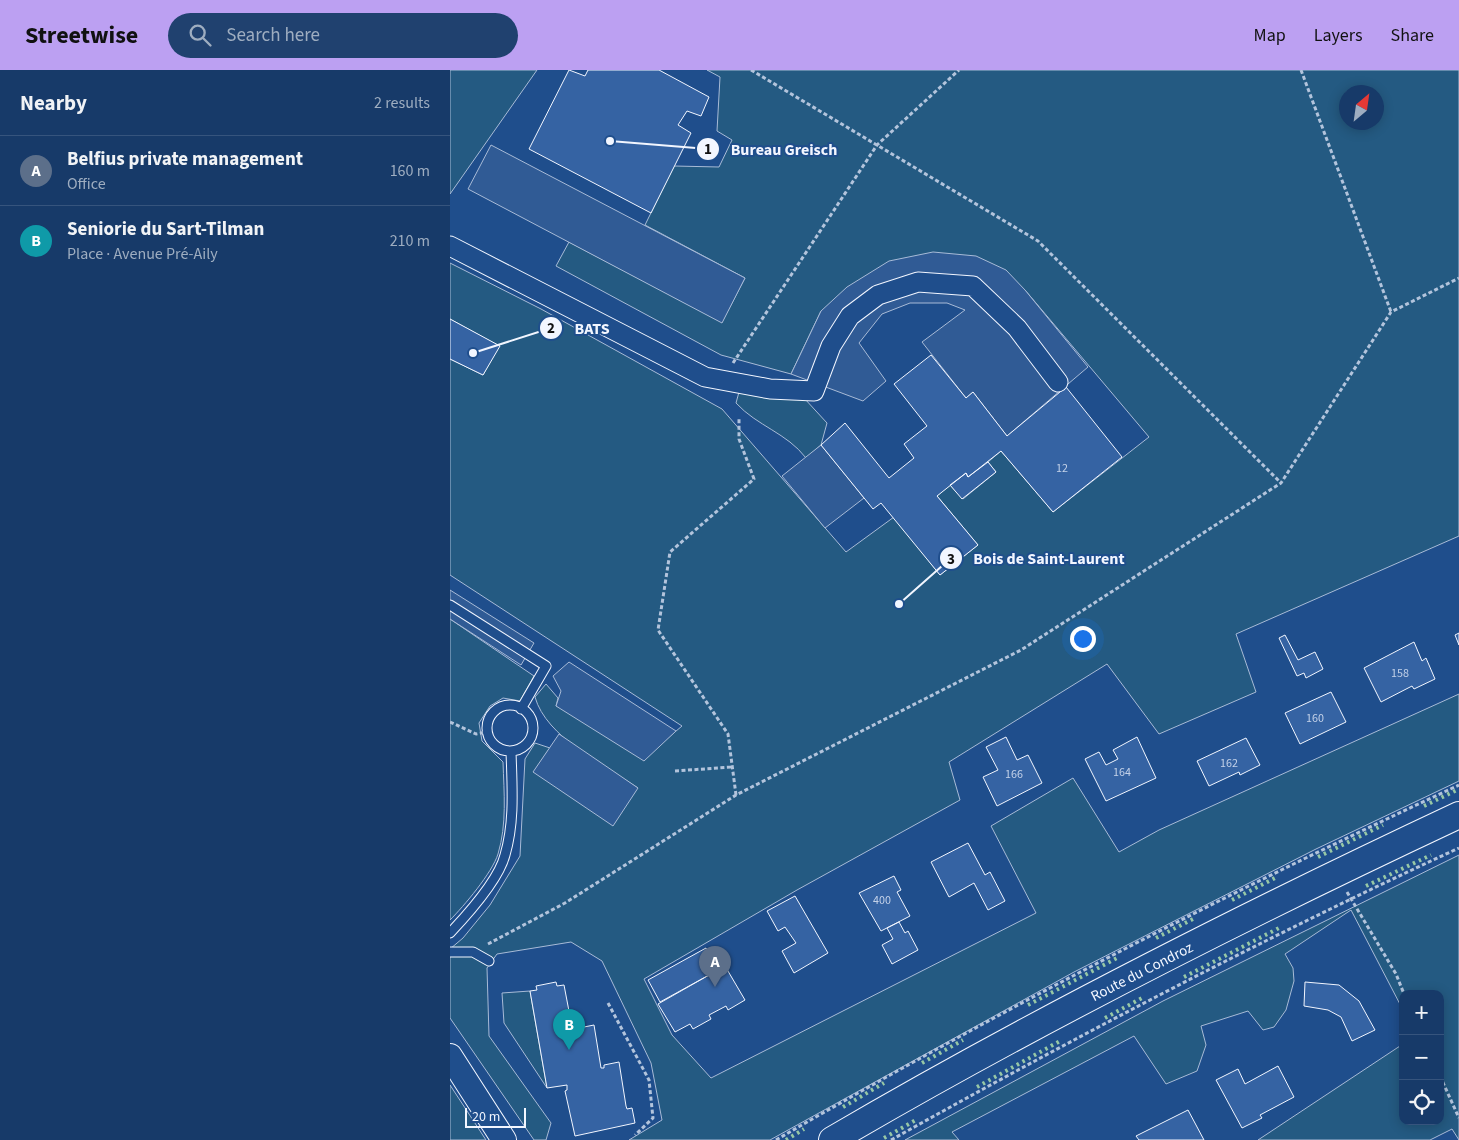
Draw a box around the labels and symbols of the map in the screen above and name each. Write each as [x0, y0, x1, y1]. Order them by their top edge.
north arrow [1339, 85, 1384, 130]
callout: Bureau Greisch [696, 133, 847, 164]
text: 1 [704, 139, 712, 160]
text: Bureau Greisch [731, 139, 837, 161]
callout: BATS [539, 313, 619, 344]
text: 2 [547, 318, 555, 339]
text: BATS [574, 318, 610, 340]
house number: 12 [1056, 460, 1068, 477]
callout: Bois de Saint-Laurent [939, 543, 1135, 574]
text: Bois de Saint-Laurent [973, 548, 1125, 570]
text: 3 [947, 549, 955, 570]
your location [1070, 626, 1096, 652]
house number: 158 [1391, 665, 1409, 682]
house number: 160 [1306, 710, 1324, 727]
house number: 162 [1220, 755, 1238, 772]
house number: 164 [1113, 764, 1131, 781]
house number: 166 [1005, 766, 1023, 783]
house number: 400 [873, 892, 891, 909]
street label: Route du Condroz [1087, 937, 1197, 1007]
pin: A [699, 946, 731, 987]
pin: B [553, 1009, 585, 1050]
scale bar [465, 1105, 526, 1128]

